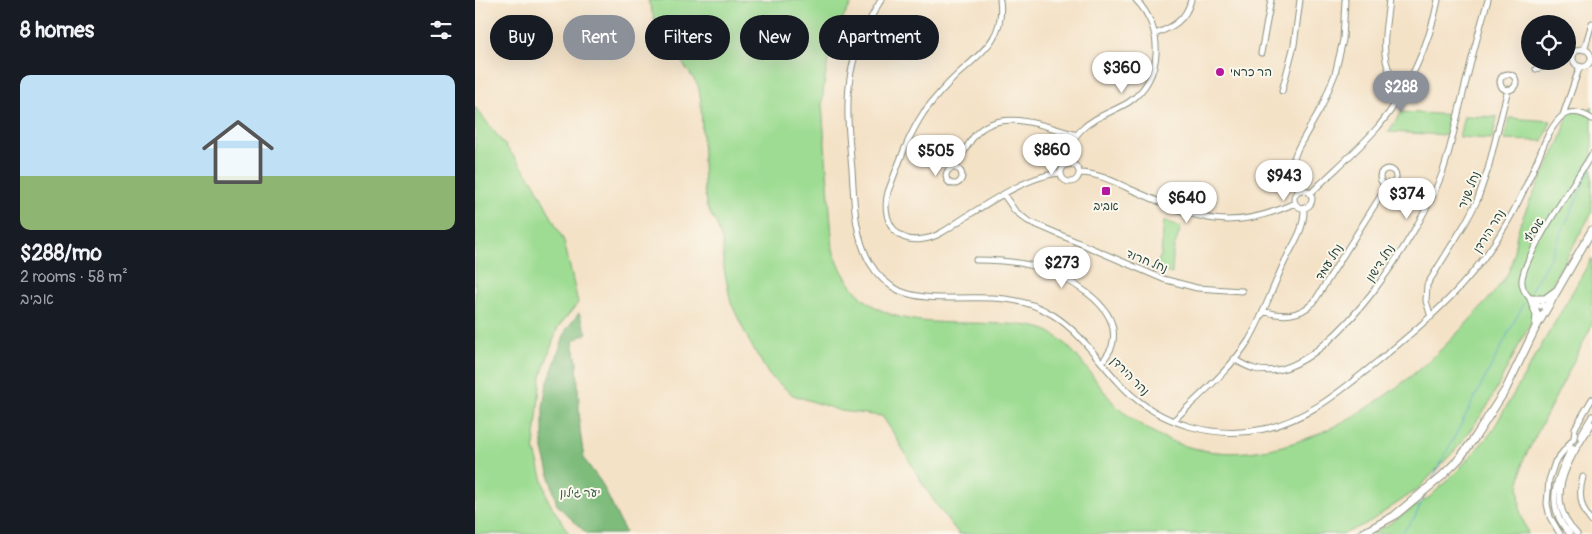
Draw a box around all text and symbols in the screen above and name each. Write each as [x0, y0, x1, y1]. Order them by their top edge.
chip: Buy [490, 15, 553, 60]
chip: Rent [563, 15, 635, 60]
chip: Filters [645, 15, 730, 60]
chip: New [740, 15, 809, 60]
chip: Apartment [819, 15, 939, 60]
map controls [1521, 15, 1576, 70]
button: locate [1521, 15, 1576, 70]
icon: filters [427, 16, 455, 44]
text: 8 homes [20, 17, 94, 44]
pin: $360 [1092, 52, 1152, 94]
text: $360 [1103, 58, 1141, 78]
place label: הר כרמי [1230, 65, 1272, 80]
marker: הר כרמי [1214, 66, 1226, 78]
pin: $288 [1371, 70, 1431, 113]
text: $288 [1384, 77, 1418, 97]
icon: home [193, 107, 283, 197]
pin: $505 [906, 134, 966, 177]
pin: $860 [1022, 134, 1082, 176]
text: $860 [1034, 140, 1070, 160]
text: $505 [918, 141, 954, 161]
pin: $943 [1254, 160, 1314, 202]
text: $943 [1266, 166, 1302, 186]
street label: נחל שניר [1455, 169, 1484, 211]
pin: $374 [1377, 178, 1437, 220]
pin: $640 [1157, 182, 1217, 224]
text: $374 [1389, 184, 1425, 204]
marker: אביב [1100, 185, 1112, 197]
text: $640 [1168, 188, 1206, 208]
place label: אביב [1093, 199, 1119, 214]
street label: נהר הירדן [1470, 207, 1509, 256]
street label: אסיף [1521, 215, 1548, 245]
text: $288/mo [20, 240, 102, 267]
street label: נחל עמד [1312, 241, 1346, 283]
street label: נחל דישון [1363, 242, 1398, 285]
pin: $273 [1032, 246, 1092, 289]
street label: נחל חרוד [1124, 246, 1170, 277]
text: $273 [1044, 253, 1080, 273]
text: 2 rooms · 58 m² [20, 267, 128, 287]
text: אביב [20, 289, 54, 309]
street label: נהר הירדן [1107, 354, 1152, 399]
park label: יער גילון [560, 486, 600, 501]

